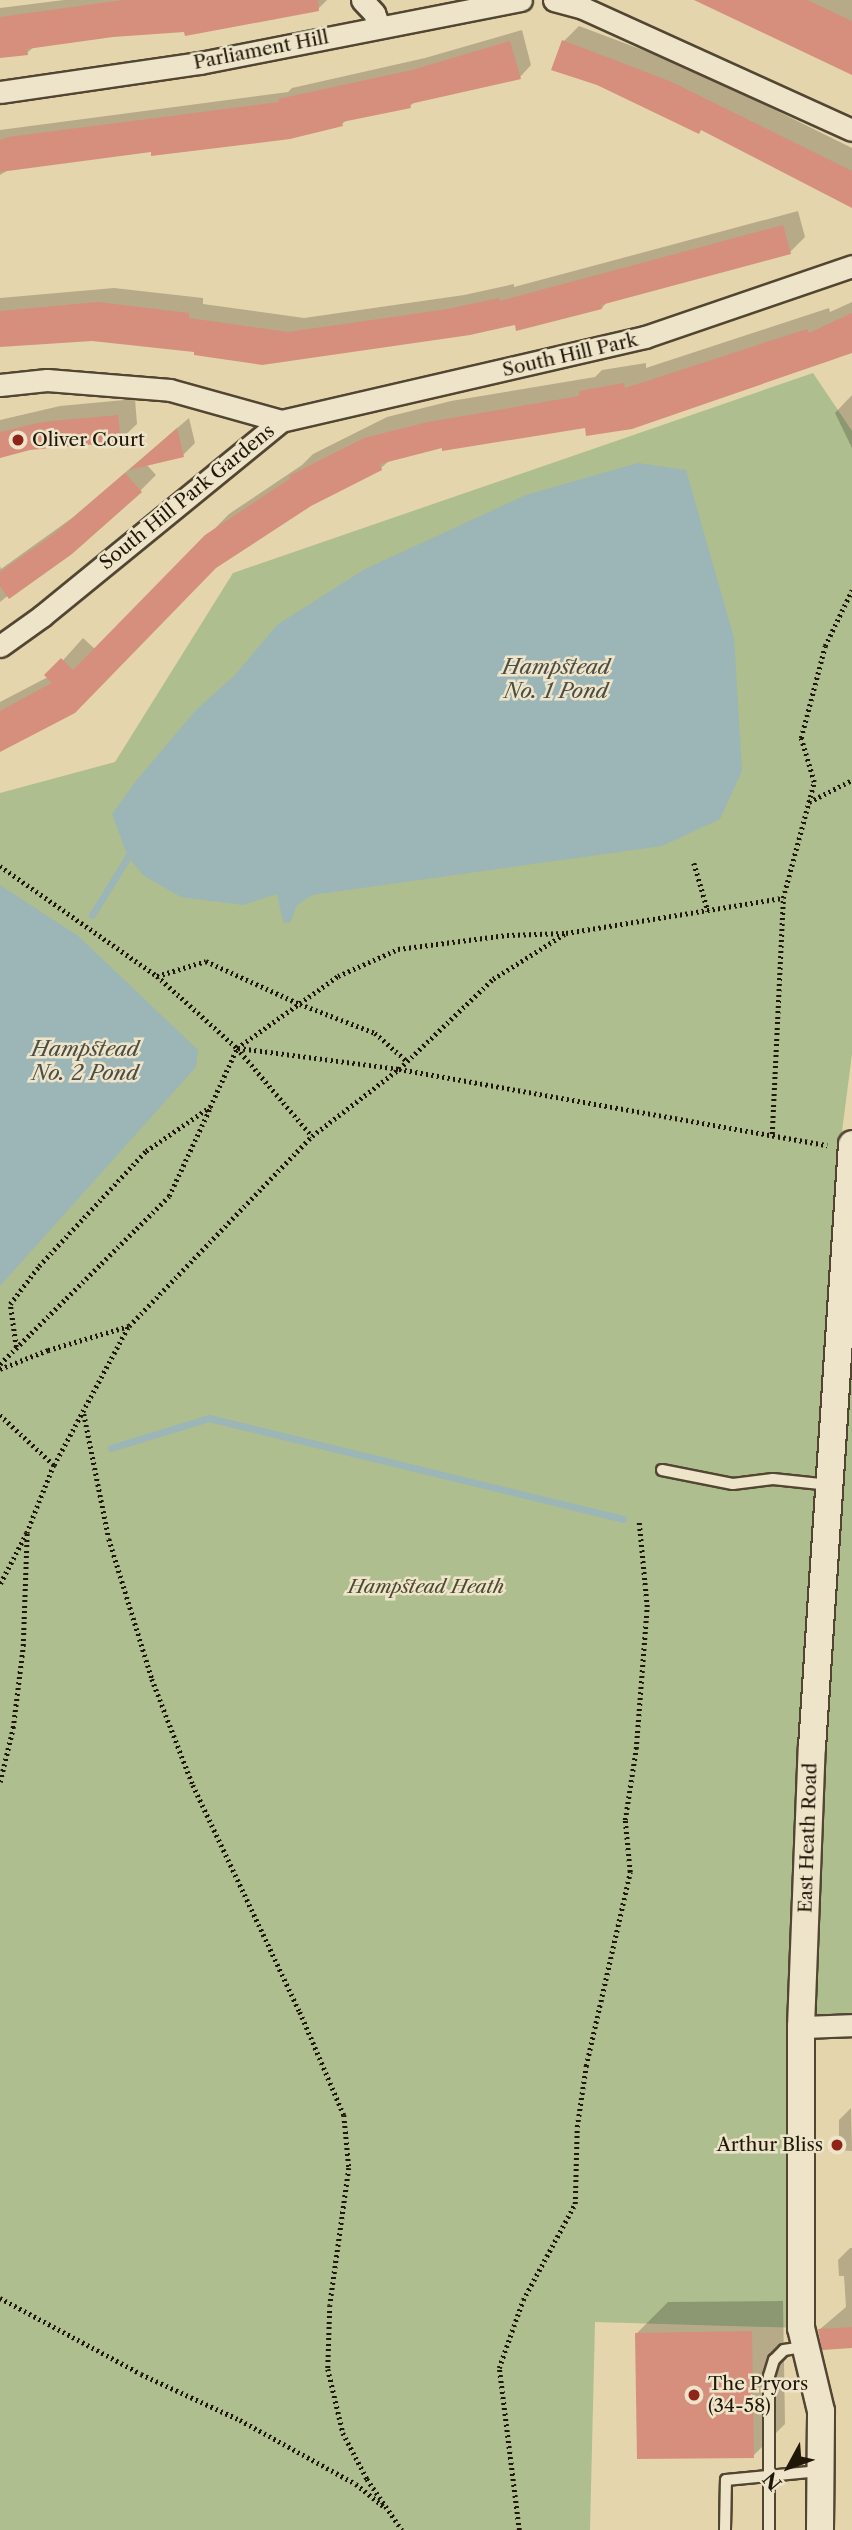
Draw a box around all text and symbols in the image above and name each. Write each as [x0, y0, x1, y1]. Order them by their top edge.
street label: Parliament Hill [192, 26, 330, 74]
street label: South Hill Park [500, 328, 640, 382]
street label: South Hill Park Gardens [95, 419, 279, 575]
place label: Oliver Court [32, 429, 145, 451]
marker: Oliver Court [10, 432, 26, 448]
water label: Hampstead No. 1 Pond [502, 654, 610, 704]
water label: Hampstead No. 2 Pond [31, 1036, 139, 1086]
park label: Hampstead Heath [348, 1576, 504, 1598]
street label: East Heath Road [794, 1763, 822, 1913]
place label: Arthur Bliss [716, 2134, 823, 2156]
marker: Arthur Bliss [829, 2137, 845, 2153]
place label: The Pryors (34-58) [708, 2373, 808, 2417]
marker: The Pryors (34-58) [686, 2387, 702, 2403]
north arrow [754, 2432, 824, 2502]
text: N [759, 2467, 787, 2495]

